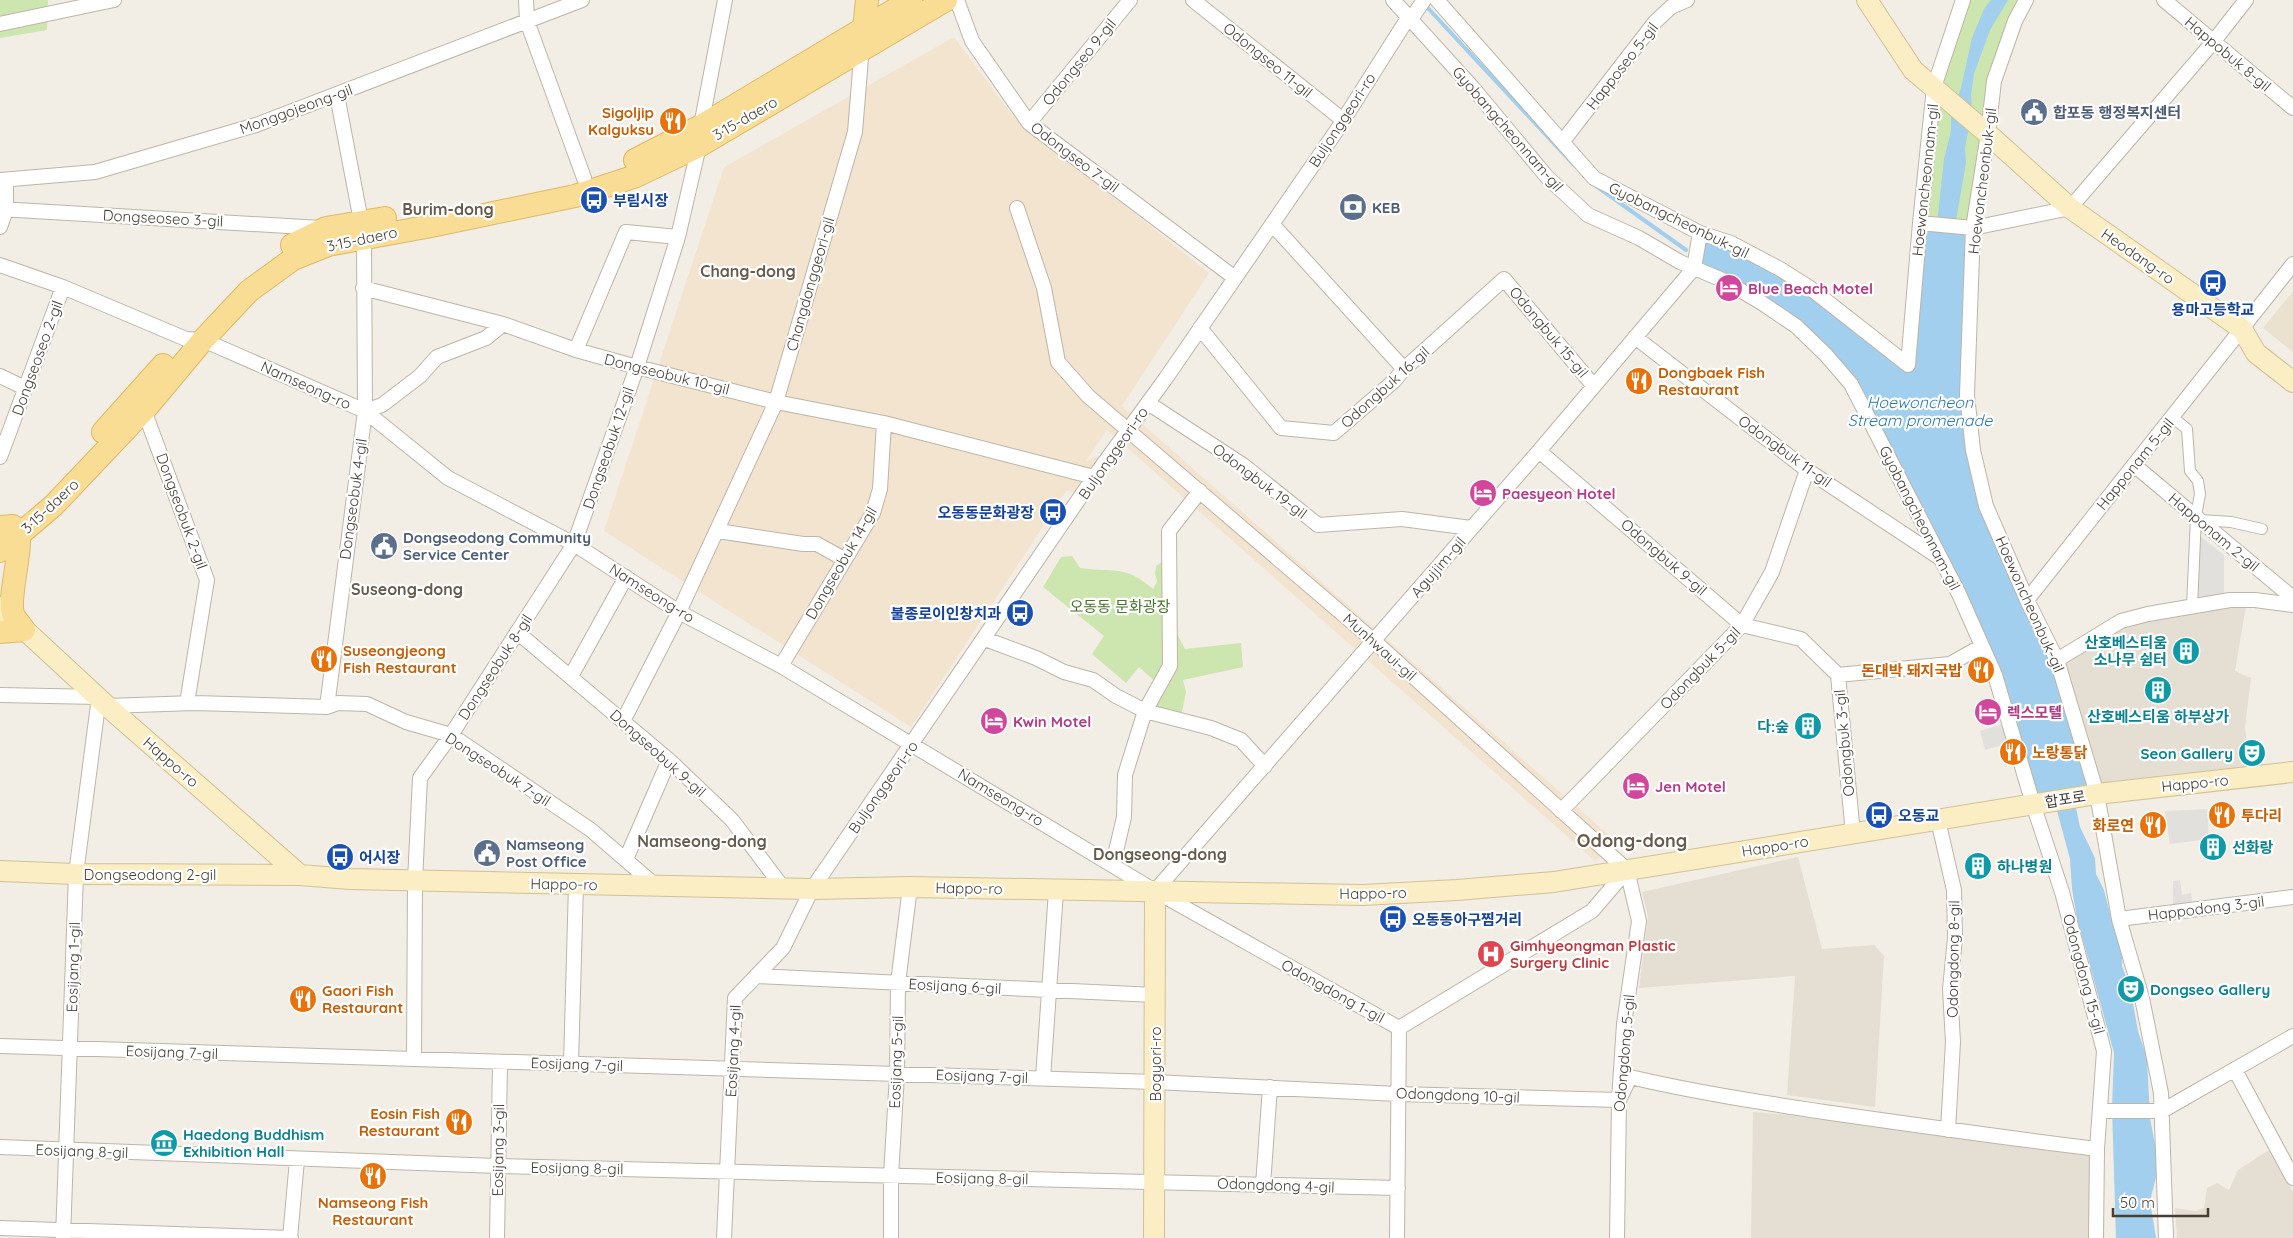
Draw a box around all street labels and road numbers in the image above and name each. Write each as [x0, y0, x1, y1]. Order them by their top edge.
street label: Happobuk 8-gil [2181, 12, 2275, 96]
street label: Odongseo 9-gil [1038, 15, 1120, 109]
street label: Odongseo 11-gil [1220, 18, 1316, 102]
street label: Happoseo 5-gil [1582, 18, 1662, 114]
street label: Gyobangcheonnam-gil [1448, 63, 1568, 195]
street label: Buljonggeori-ro [1304, 69, 1380, 171]
street label: Monggojeong-gil [237, 80, 355, 138]
street label: 3·15-daero [709, 92, 781, 144]
street label: Hoewoncheonnam-gil [1908, 103, 1942, 257]
street label: Hoewoncheonbuk-gil [1964, 107, 2000, 255]
street label: Odongseo 7-gil [1027, 118, 1123, 196]
street label: Gyobangcheonbuk-gil [1606, 178, 1752, 262]
street label: Dongseoseo 3-gil [102, 205, 224, 231]
street label: Changdonggeori-gil [782, 215, 838, 353]
street label: 3·15-daero [325, 222, 399, 256]
street label: Heodang-ro [2098, 224, 2178, 288]
street label: Odongbuk 15-gil [1505, 283, 1593, 381]
street label: Dongseoseo 2-gil [7, 298, 67, 418]
street label: Odongbuk 16-gil [1337, 342, 1433, 432]
street label: Dongseobuk 10-gil [602, 349, 732, 399]
street label: Namseong-ro [258, 357, 354, 413]
street label: Dongseobuk 12-gil [578, 384, 638, 512]
street label: Buljonggeori-ro [1074, 403, 1152, 503]
street label: Odongbuk 11-gil [1735, 411, 1835, 491]
street label: Happonam 5-gil [2092, 414, 2178, 514]
street label: Dongseobuk 4-gil [335, 437, 371, 561]
street label: Odongbuk 19-gil [1209, 439, 1311, 523]
street label: Gyobangcheonnam-gil [1875, 443, 1965, 593]
street label: Dongseobuk 2-gil [152, 450, 212, 572]
street label: 3·15-daero [17, 475, 83, 537]
street label: Happonam 2-gil [2165, 488, 2263, 576]
street label: Dongseobuk 14-gil [801, 503, 881, 623]
street label: Odongbuk 9-gil [1617, 514, 1711, 600]
street label: Agujjim-gil [1406, 533, 1470, 601]
street label: Hoewoncheonbuk-gil [1991, 533, 2069, 675]
street label: Namseong-ro [606, 559, 698, 627]
street label: Munhwaui-gil [1339, 609, 1421, 685]
street label: Dongseobuk 8-gil [454, 611, 536, 723]
street label: Odongbuk 5-gil [1656, 623, 1744, 713]
street label: Odongbuk 3-gil [1830, 689, 1858, 797]
street label: Dongseobuk 9-gil [606, 705, 710, 801]
street label: Dongseobuk 7-gil [442, 728, 554, 810]
street label: Happo-ro [139, 733, 203, 791]
street label: Buljonggeori-ro [844, 737, 922, 837]
street label: Namseong-ro [955, 764, 1047, 830]
street label: Happo-ro [2160, 770, 2230, 796]
street label: 합포로 [2043, 786, 2087, 812]
street label: Happo-ro [1740, 831, 1810, 861]
street label: Dongseodong 2-gil [84, 865, 216, 884]
street label: Happo-ro [530, 874, 598, 894]
street label: Happo-ro [935, 878, 1003, 898]
street label: Happo-ro [1339, 883, 1407, 903]
street label: Happodong 3-gil [2147, 891, 2265, 925]
street label: Odongdong 8-gil [1942, 900, 1964, 1018]
street label: Odongdong 15-gil [2059, 912, 2109, 1036]
street label: Eosijang 1-gil [62, 921, 84, 1013]
street label: Odongdong 1-gil [1278, 955, 1388, 1027]
street label: Eosijang 6-gil [908, 974, 1002, 998]
street label: Odongdong 5-gil [1609, 993, 1639, 1113]
street label: Eosijang 4-gil [721, 1004, 745, 1098]
street label: Eosijang 5-gil [885, 1015, 907, 1109]
street label: Bogyori-ro [1146, 1026, 1165, 1102]
street label: Eosijang 7-gil [125, 1041, 219, 1063]
street label: Eosijang 7-gil [530, 1053, 624, 1075]
street label: Eosijang 7-gil [935, 1065, 1029, 1087]
street label: Odongdong 10-gil [1396, 1083, 1520, 1107]
street label: Eosijang 3-gil [488, 1103, 508, 1197]
street label: Eosijang 8-gil [35, 1140, 129, 1162]
street label: Eosijang 8-gil [530, 1158, 624, 1178]
street label: Eosijang 8-gil [935, 1168, 1029, 1188]
street label: Odongdong 4-gil [1217, 1173, 1335, 1197]

